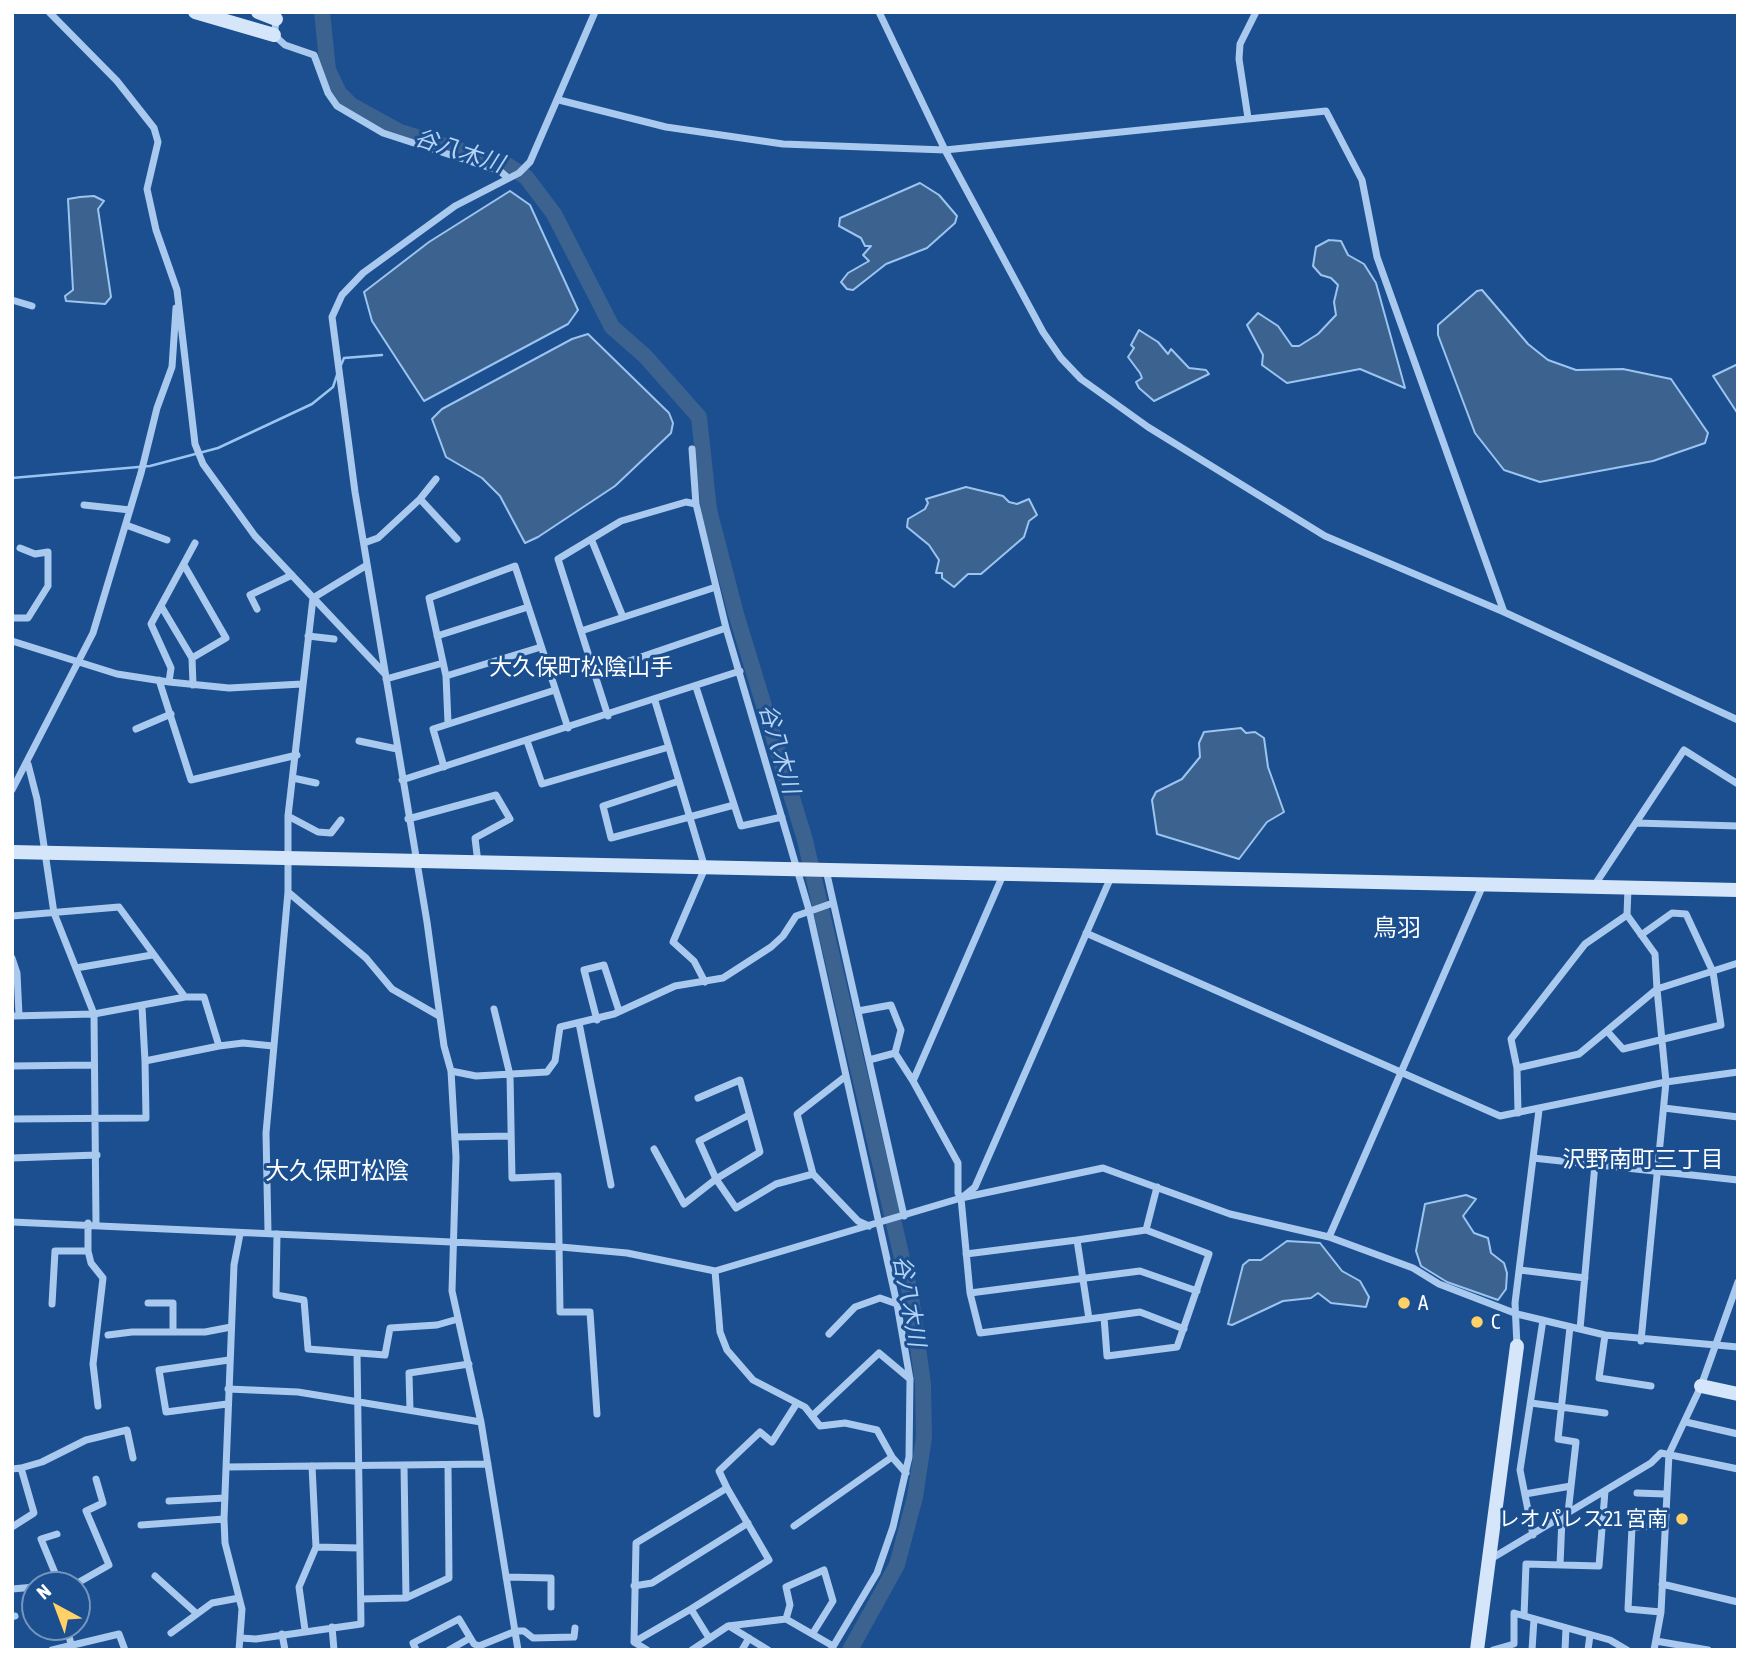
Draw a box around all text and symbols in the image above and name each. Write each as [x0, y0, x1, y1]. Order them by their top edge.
water label: 谷八木川 [411, 124, 507, 178]
district label: 大久保町松陰山手 [489, 654, 673, 682]
water label: 谷八木川 [753, 701, 805, 797]
district label: 鳥羽 [1373, 914, 1421, 942]
district label: 沢野南町三丁目 [1563, 1146, 1723, 1174]
district label: 大久保町松陰 [265, 1157, 409, 1185]
water label: 谷八木川 [887, 1253, 931, 1349]
place label: A [1418, 1290, 1428, 1316]
marker: A [1396, 1295, 1412, 1311]
place label: C [1491, 1309, 1500, 1335]
marker: C [1469, 1314, 1485, 1330]
place label: レオパレス21 宮南 [1498, 1506, 1668, 1532]
marker: レオパレス21 宮南 [1674, 1511, 1690, 1527]
north arrow [21, 1571, 91, 1641]
text: N [32, 1580, 55, 1604]

